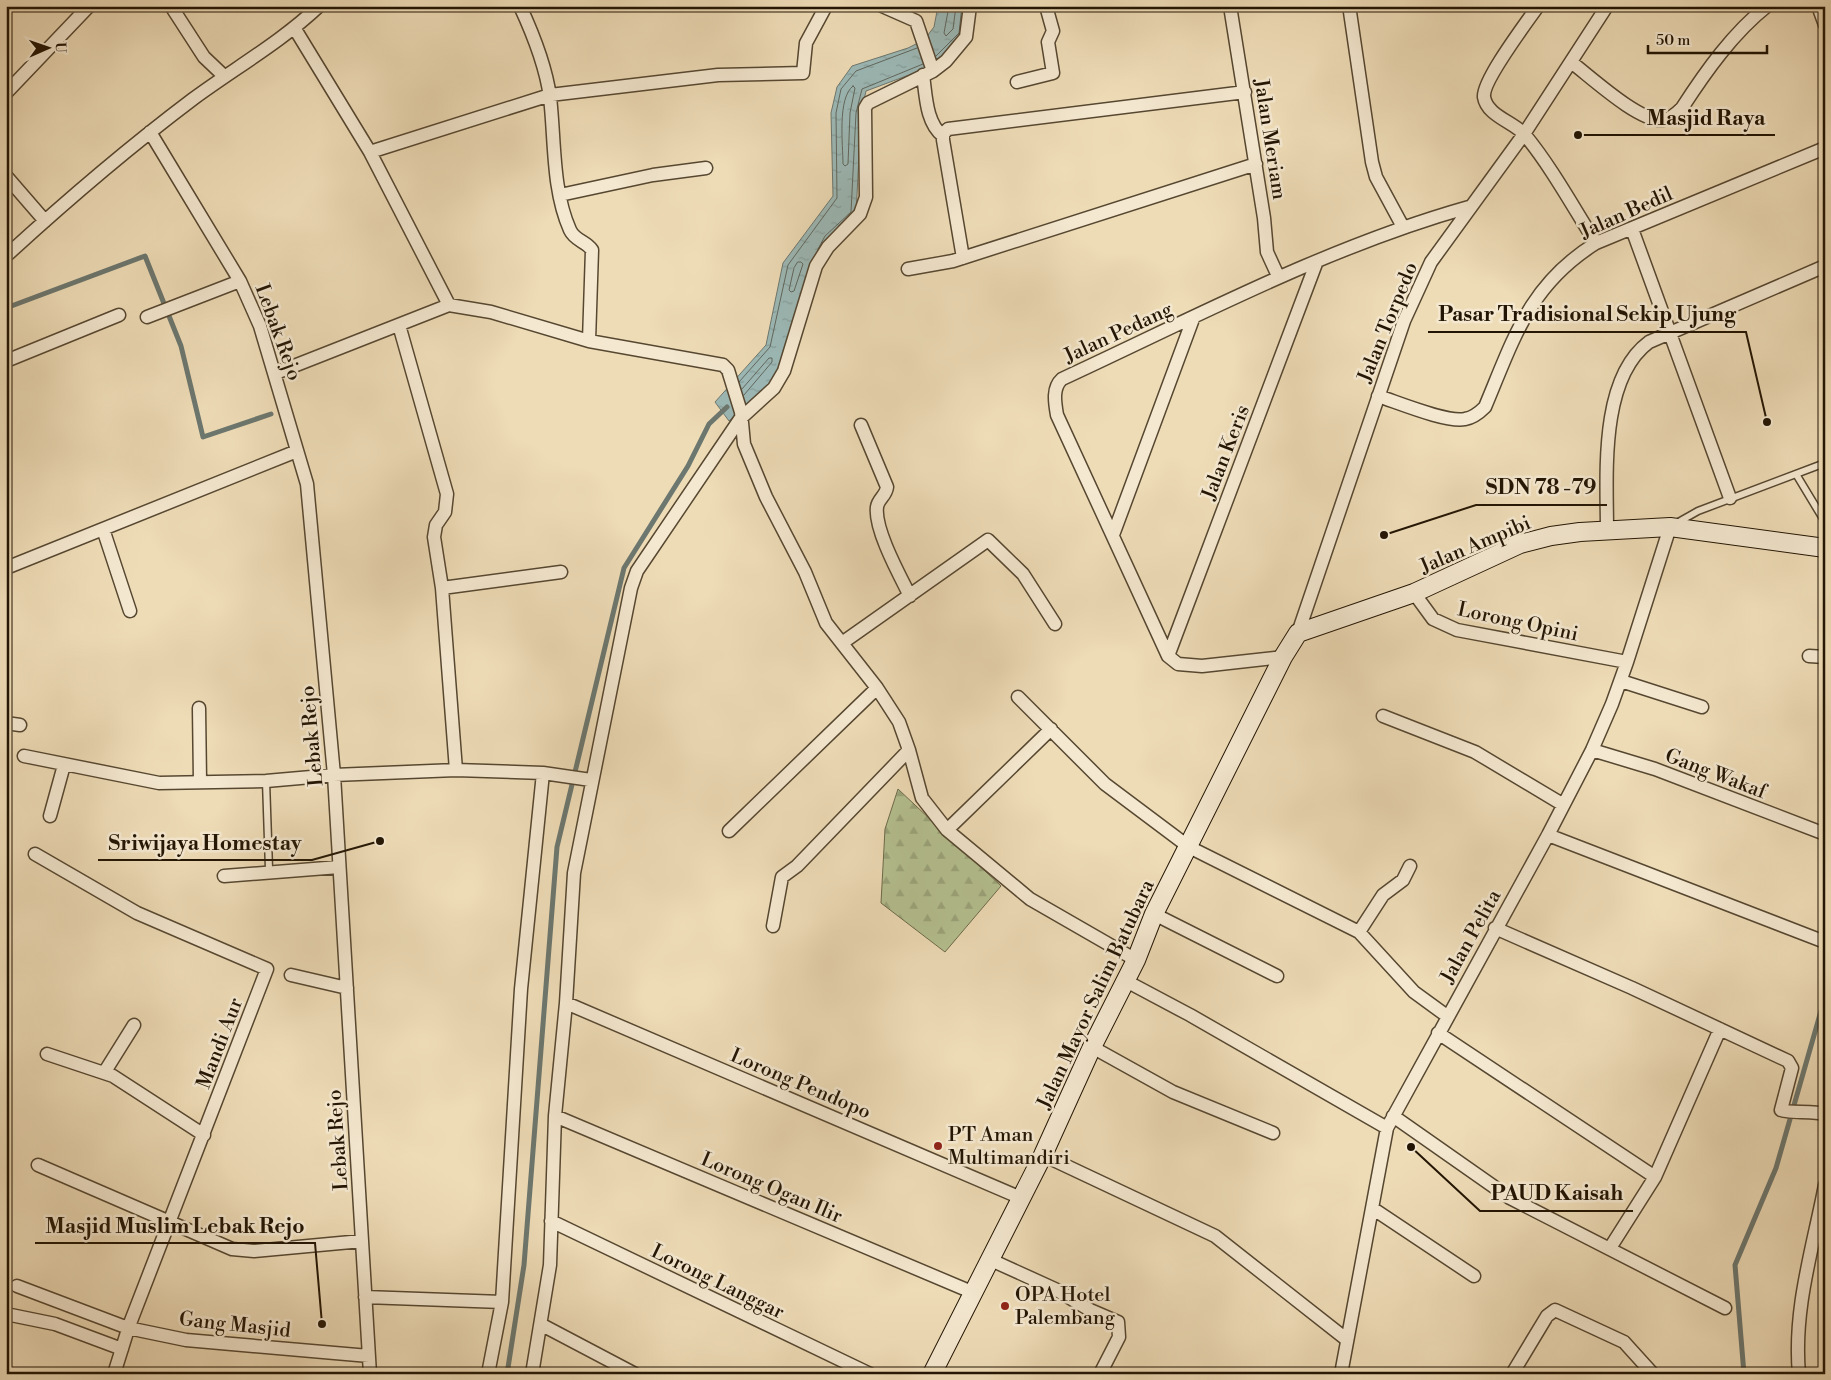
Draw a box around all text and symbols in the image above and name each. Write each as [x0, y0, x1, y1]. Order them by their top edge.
north arrow [22, 22, 72, 72]
scale bar [1648, 22, 1767, 54]
text: 50 m [1656, 31, 1690, 50]
text: U [51, 42, 69, 53]
street label: Jalan Meriam [1247, 76, 1291, 202]
callout: Masjid Raya [1636, 99, 1775, 135]
text: Masjid Raya [1647, 106, 1766, 132]
street label: Jalan Bedil [1576, 182, 1677, 245]
street label: Jalan Torpedo [1353, 259, 1424, 387]
street label: Lebak Rejo [249, 281, 307, 384]
callout: Pasar Tradisional Sekip Ujung [1428, 296, 1746, 332]
street label: Jalan Pedang [1059, 297, 1177, 370]
text: Pasar Tradisional Sekip Ujung [1438, 302, 1737, 328]
street label: Jalan Keris [1197, 402, 1256, 504]
callout: SDN 78 -79 [1476, 469, 1607, 505]
text: SDN 78 -79 [1485, 475, 1597, 501]
street label: Jalan Ampibi [1415, 511, 1535, 580]
street label: Lorong Opini [1455, 597, 1581, 648]
street label: Lebak Rejo [296, 684, 329, 787]
street label: Gang Wakaf [1661, 744, 1770, 805]
callout: Sriwijaya Homestay [98, 824, 312, 860]
text: Sriwijaya Homestay [108, 831, 302, 857]
street label: Jalan Mayor Salim Batubara [1032, 875, 1161, 1114]
street label: Jalan Pelita [1435, 885, 1508, 989]
street label: Mandi Aur [192, 994, 249, 1093]
street label: Lorong Pendopo [726, 1044, 874, 1125]
street label: Lebak Rejo [323, 1089, 354, 1191]
place label: PT Aman Multimandiri [948, 1123, 1070, 1171]
marker: PT Aman Multimandiri [932, 1140, 944, 1152]
street label: Lorong Ogan Ilir [697, 1147, 846, 1230]
callout: PAUD Kaisah [1480, 1175, 1633, 1211]
text: PAUD Kaisah [1491, 1181, 1623, 1207]
callout: Masjid Muslim Lebak Rejo [35, 1207, 315, 1243]
text: Masjid Muslim Lebak Rejo [45, 1214, 305, 1240]
street label: Lorong Langgar [647, 1239, 788, 1326]
place label: OPA Hotel Palembang [1015, 1283, 1116, 1331]
marker: OPA Hotel Palembang [999, 1300, 1011, 1312]
street label: Gang Masjid [178, 1307, 293, 1344]

